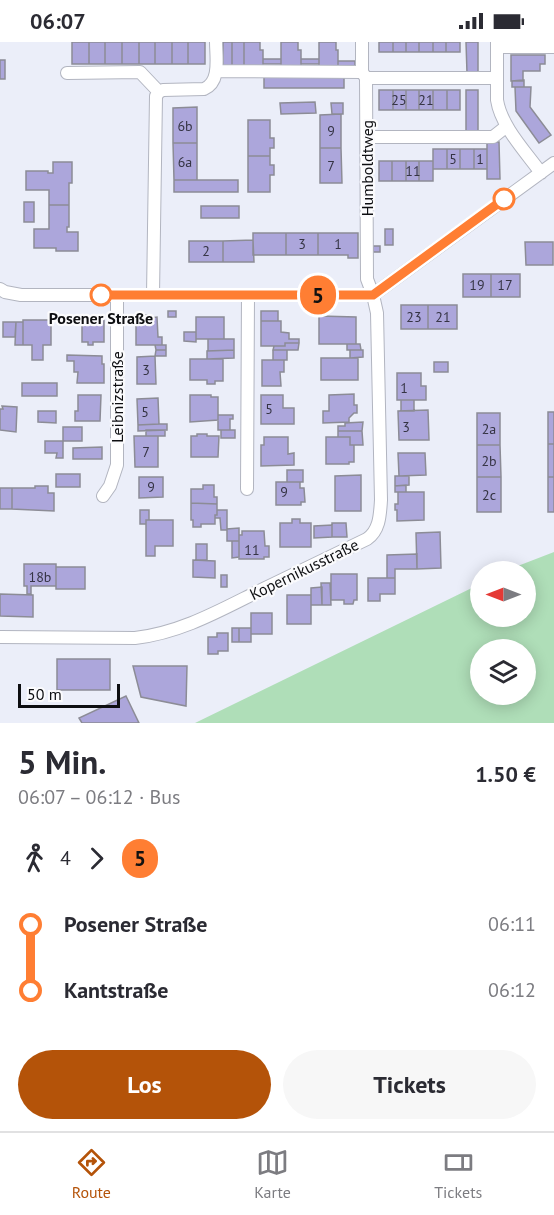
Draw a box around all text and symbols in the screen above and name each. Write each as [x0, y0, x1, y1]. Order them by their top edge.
text: 06:07 [30, 7, 86, 35]
house number: 25 [391, 91, 407, 109]
house number: 21 [418, 91, 434, 109]
house number: 6b [177, 117, 193, 135]
street label: Humboldtweg [357, 120, 377, 216]
house number: 9 [327, 122, 335, 140]
house number: 5 [449, 150, 457, 168]
house number: 1 [476, 150, 484, 168]
house number: 6a [178, 153, 192, 171]
house number: 7 [327, 157, 335, 175]
house number: 11 [405, 162, 421, 180]
unlabelled marker [493, 188, 515, 210]
house number: 3 [298, 235, 306, 253]
house number: 1 [334, 235, 342, 253]
house number: 2 [202, 242, 210, 260]
line badge: 5 [298, 276, 338, 314]
house number: 19 [469, 276, 485, 294]
house number: 17 [497, 276, 513, 294]
text: 5 [312, 282, 324, 309]
marker: Posener Straße [90, 284, 112, 306]
place label: Posener Straße [49, 308, 153, 328]
house number: 23 [406, 308, 422, 326]
house number: 21 [435, 308, 451, 326]
street label: Leibnizstraße [107, 351, 127, 443]
house number: 3 [142, 361, 150, 379]
house number: 1 [400, 379, 408, 397]
house number: 5 [265, 400, 273, 418]
house number: 5 [141, 403, 149, 421]
house number: 3 [402, 418, 410, 436]
house number: 2a [482, 420, 496, 438]
house number: 7 [142, 443, 150, 461]
house number: 2b [481, 452, 497, 470]
house number: 9 [147, 478, 155, 496]
house number: 9 [280, 483, 288, 501]
house number: 2c [482, 486, 496, 504]
street label: Kopernikusstraße [246, 534, 362, 604]
house number: 11 [244, 541, 260, 559]
north arrow [470, 561, 536, 627]
map controls [470, 561, 536, 705]
house number: 18b [29, 568, 51, 586]
button: layers [470, 639, 536, 705]
scale bar [18, 681, 120, 708]
text: 50 m [27, 684, 62, 704]
text: 5 Min. [18, 740, 106, 783]
text: 1.50 € [475, 760, 536, 788]
text: 06:07 – 06:12 · Bus [18, 784, 180, 810]
icon: walk [18, 842, 51, 875]
icon: forward [80, 842, 113, 875]
text: 4 [60, 845, 71, 871]
text: 5 [134, 845, 146, 872]
text: Posener Straße [64, 910, 208, 938]
text: 06:11 [488, 911, 536, 937]
text: Kantstraße [64, 976, 168, 1004]
text: 06:12 [488, 977, 536, 1003]
button: Los [18, 1050, 271, 1119]
button: Tickets [283, 1050, 536, 1119]
tab: Route [72, 1146, 111, 1202]
tab: Karte [254, 1146, 291, 1202]
tab: Tickets [434, 1146, 482, 1202]

